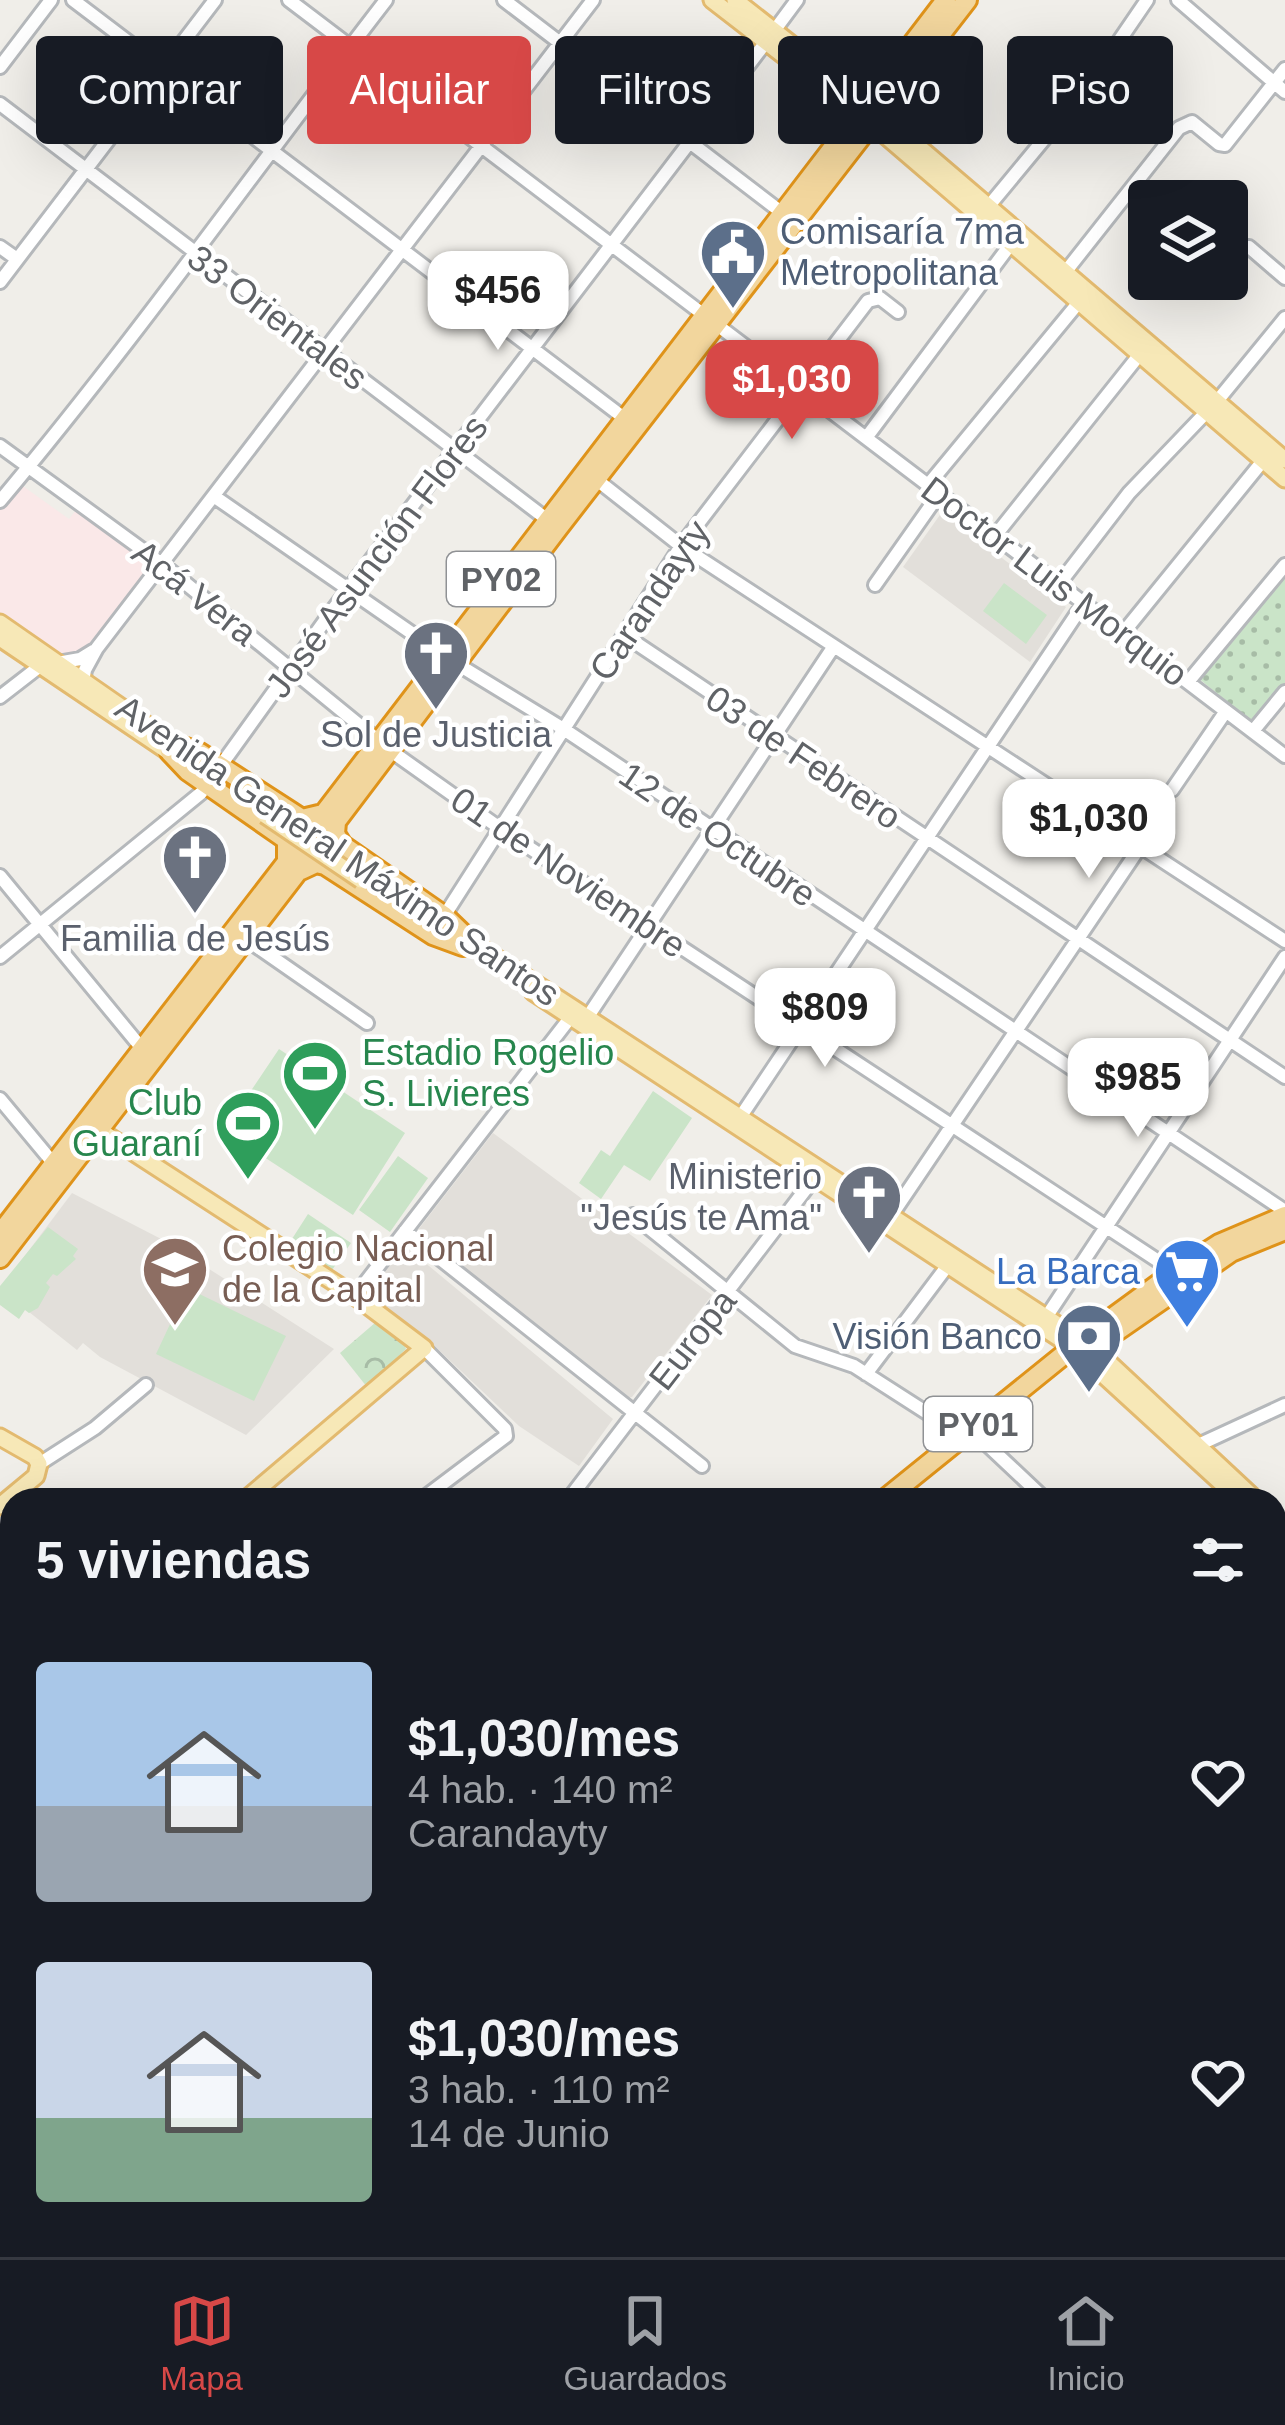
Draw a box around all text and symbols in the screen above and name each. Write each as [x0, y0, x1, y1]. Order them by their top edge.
chip: Comprar [36, 36, 283, 144]
chip: Alquilar [307, 36, 531, 144]
chip: Filtros [555, 36, 754, 144]
chip: Nuevo [778, 36, 983, 144]
chip: Piso [1007, 36, 1173, 144]
map controls [1128, 180, 1248, 300]
button: layers [1128, 180, 1248, 300]
place label: Comisaría 7ma Metropolitana [780, 211, 1025, 293]
public building icon: Comisaría 7ma Metropolitana [698, 217, 768, 311]
street label: 33 Orientales [180, 237, 376, 398]
pin: $456 [427, 251, 569, 353]
text: $456 [455, 268, 541, 311]
pin: $1,030 [694, 340, 890, 442]
text: $1,030 [732, 357, 852, 400]
street label: José Asunción Flores [257, 407, 496, 705]
street label: Doctor Luis Morquio [914, 468, 1196, 695]
street label: Carandayty [581, 512, 718, 688]
street label: Acá Vera [125, 531, 266, 654]
road number: PY02 [447, 552, 555, 606]
church icon: Sol de Justicia [401, 618, 471, 712]
street label: 03 de Febrero [699, 677, 909, 838]
street label: Avenida General Máximo Santos [108, 686, 567, 1014]
place label: Sol de Justicia [320, 714, 553, 755]
street label: 12 de Octubre [612, 754, 824, 915]
street label: 01 de Noviembre [444, 779, 694, 966]
pin: $1,030 [991, 779, 1187, 881]
text: $1,030 [1029, 796, 1149, 839]
church icon: Familia de Jesús [160, 822, 230, 916]
place label: Familia de Jesús [60, 918, 330, 959]
pin: $809 [754, 968, 896, 1070]
text: $809 [782, 985, 868, 1028]
place label: Estadio Rogelio S. Livieres [362, 1032, 614, 1114]
sports icon: Estadio Rogelio S. Livieres [280, 1038, 350, 1132]
pin: $985 [1067, 1038, 1209, 1140]
text: $985 [1095, 1055, 1181, 1098]
place label: Club Guaraní [72, 1082, 202, 1164]
sports icon: Club Guaraní [213, 1088, 283, 1182]
place label: Ministerio "Jesús te Ama" [580, 1156, 822, 1238]
church icon: Ministerio "Jesús te Ama" [834, 1162, 904, 1256]
place label: Colegio Nacional de la Capital [222, 1228, 494, 1310]
school or university icon: Colegio Nacional de la Capital [140, 1234, 210, 1328]
supermarket icon: La Barca [1152, 1236, 1222, 1330]
place label: La Barca [996, 1251, 1141, 1292]
street label: Europa [641, 1280, 745, 1398]
bank icon: Visión Banco [1054, 1301, 1124, 1395]
place label: Visión Banco [833, 1316, 1042, 1357]
road number: PY01 [924, 1397, 1032, 1451]
icon: filters [1185, 1527, 1251, 1593]
text: 5 viviendas [36, 1532, 311, 1589]
icon: home [132, 1710, 276, 1854]
text: $1,030/mes [408, 1710, 680, 1767]
icon: heart [1185, 1749, 1251, 1815]
text: 4 hab. · 140 m² [408, 1768, 672, 1811]
text: Carandayty [408, 1812, 607, 1855]
icon: home [132, 2010, 276, 2154]
text: $1,030/mes [408, 2010, 680, 2067]
icon: heart [1185, 2049, 1251, 2115]
text: 3 hab. · 110 m² [408, 2068, 670, 2111]
text: 14 de Junio [408, 2112, 610, 2155]
tab: Mapa [160, 2288, 243, 2398]
tab: Guardados [564, 2288, 727, 2398]
tab: Inicio [1048, 2288, 1125, 2398]

